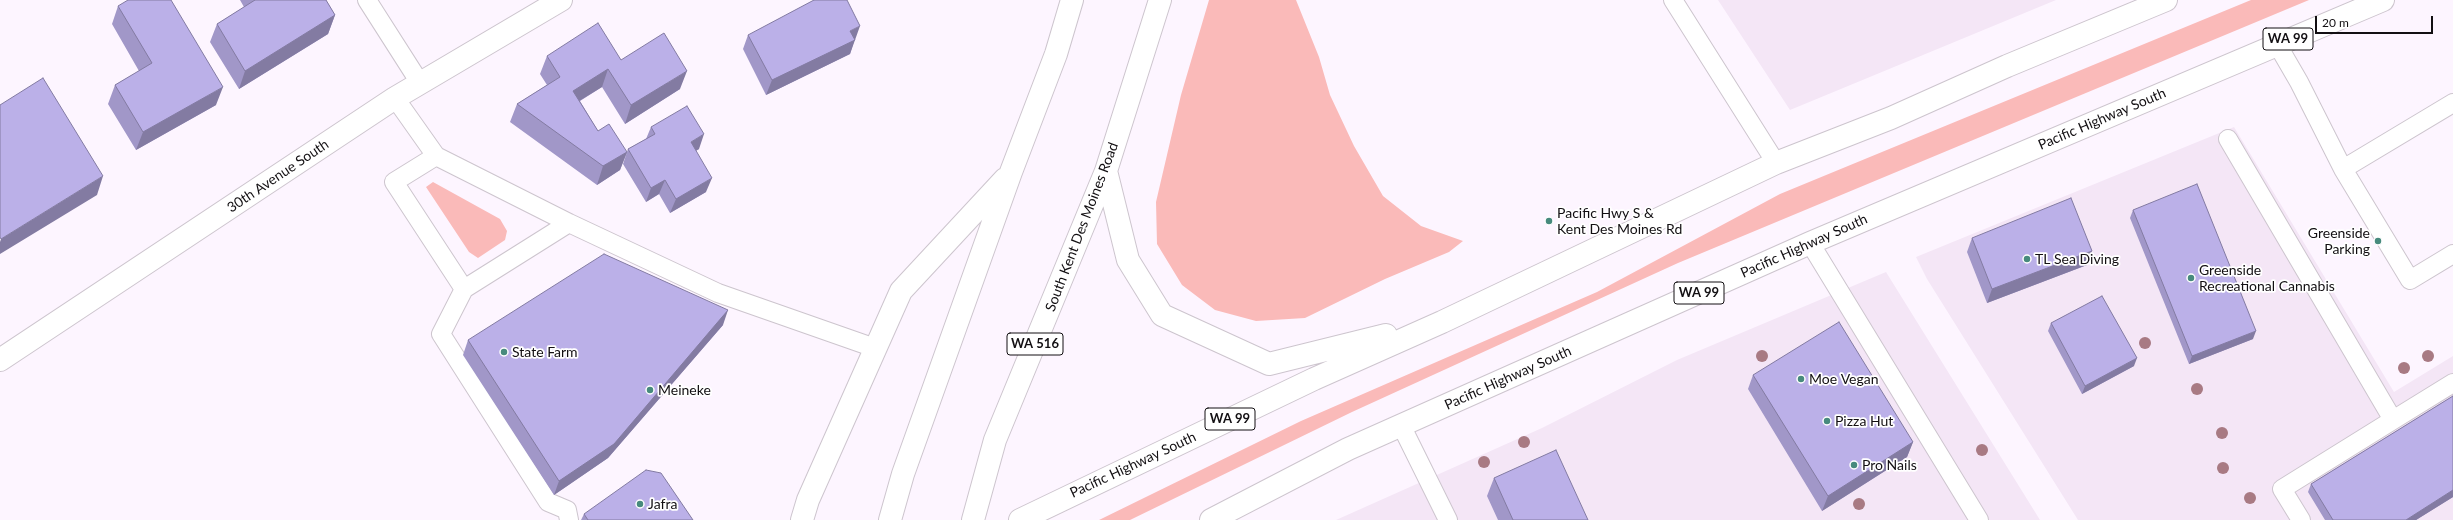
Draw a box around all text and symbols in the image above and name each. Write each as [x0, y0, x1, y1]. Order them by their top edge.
scale bar [2317, 8, 2435, 34]
text: 20 m [2322, 15, 2349, 30]
road number: WA 99 [2263, 28, 2313, 50]
street label: Pacific Highway South [2036, 84, 2168, 154]
street label: 30th Avenue South [224, 136, 332, 216]
street label: South Kent Des Moines Road [1042, 140, 1122, 314]
place label: Pacific Hwy S & Kent Des Moines Rd [1557, 205, 1682, 238]
street label: Pacific Highway South [1738, 210, 1870, 282]
marker: Pacific Hwy S & Kent Des Moines Rd [1544, 216, 1554, 226]
place label: Greenside Parking [2308, 225, 2370, 258]
marker: Greenside Parking [2373, 236, 2383, 246]
place label: TL Sea Diving [2035, 251, 2119, 267]
marker: TL Sea Diving [2022, 254, 2032, 264]
place label: Greenside Recreational Cannabis [2199, 262, 2335, 294]
marker: Greenside Recreational Cannabis [2186, 273, 2196, 283]
road number: WA 99 [1674, 282, 1724, 304]
road number: WA 516 [1007, 333, 1063, 355]
street label: Pacific Highway South [1442, 342, 1574, 414]
place label: State Farm [512, 344, 578, 360]
marker: State Farm [499, 347, 509, 357]
place label: Moe Vegan [1809, 371, 1879, 387]
marker: Moe Vegan [1796, 374, 1806, 384]
place label: Meineke [658, 382, 711, 398]
marker: Meineke [645, 385, 655, 395]
road number: WA 99 [1205, 408, 1255, 430]
place label: Pizza Hut [1835, 413, 1893, 429]
marker: Pizza Hut [1822, 416, 1832, 426]
street label: Pacific Highway South [1067, 428, 1199, 502]
place label: Pro Nails [1862, 457, 1917, 473]
marker: Pro Nails [1849, 460, 1859, 470]
place label: Jafra [648, 496, 677, 512]
marker: Jafra [635, 499, 645, 509]

